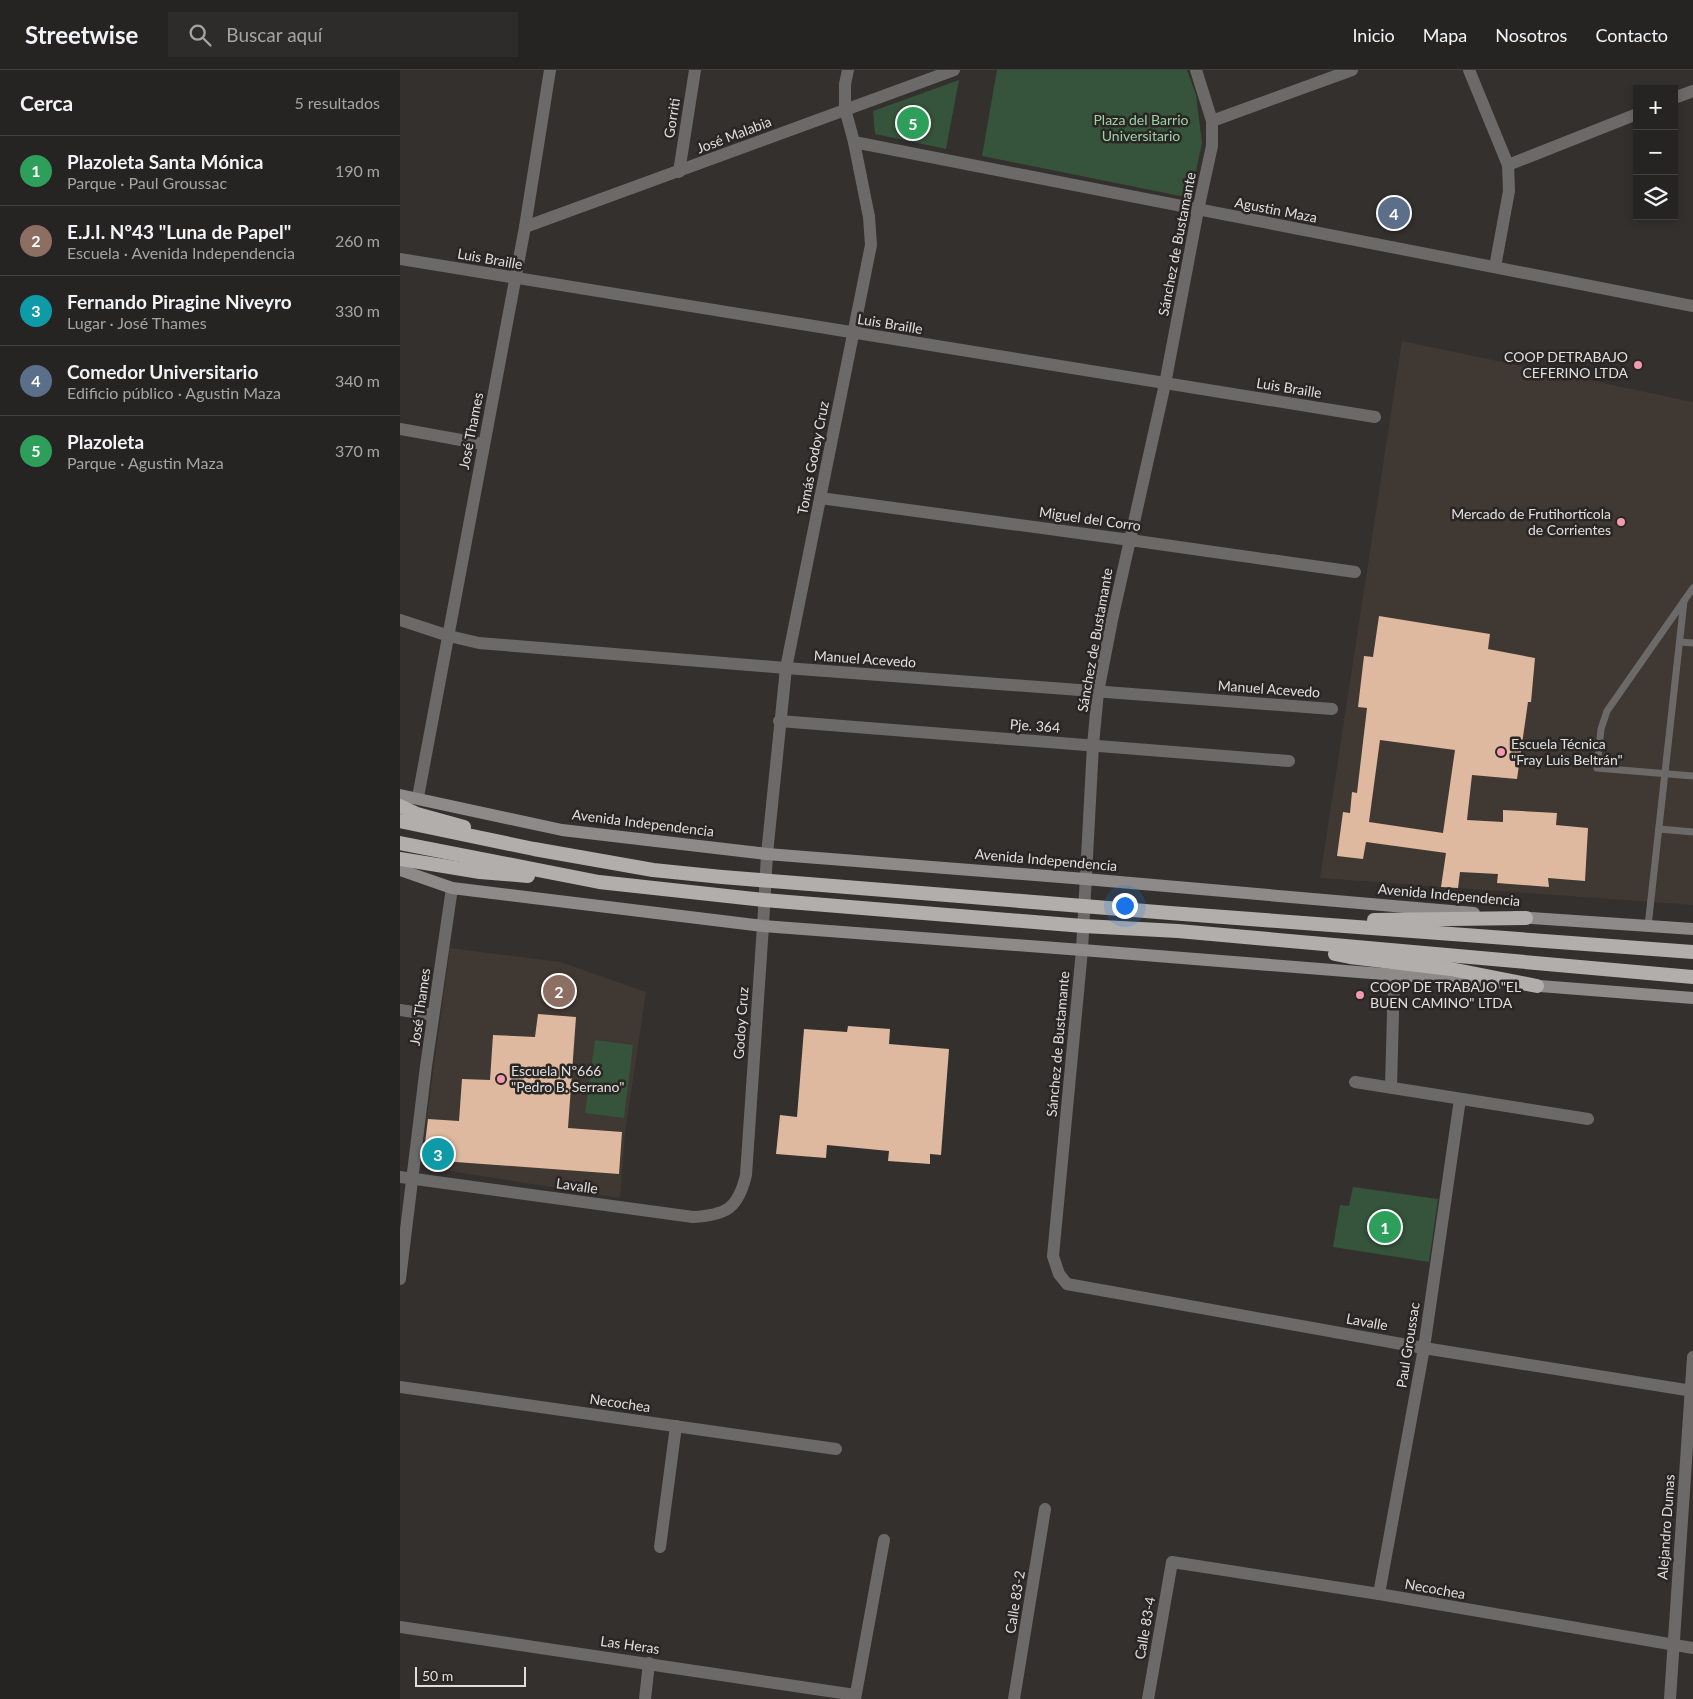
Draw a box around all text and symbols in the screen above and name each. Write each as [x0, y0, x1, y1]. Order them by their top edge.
search box [168, 12, 518, 57]
text: Streetwise [25, 20, 138, 49]
icon: search [186, 21, 214, 49]
text: Buscar aquí [226, 23, 322, 46]
text: Inicio [1352, 24, 1395, 46]
text: Mapa [1423, 24, 1467, 46]
text: Nosotros [1495, 24, 1567, 46]
text: Contacto [1595, 24, 1668, 46]
map controls [1633, 85, 1678, 220]
button: + [1633, 85, 1678, 130]
text: Cerca [20, 90, 73, 115]
text: 5 resultados [294, 93, 380, 112]
street label: Gorriti [660, 97, 683, 139]
pin: 5 [897, 104, 929, 142]
park label: Plaza del Barrio Universitario [1093, 111, 1189, 144]
street label: José Malabia [694, 112, 774, 157]
button: − [1633, 130, 1678, 175]
text: Plazoleta Santa Mónica [67, 150, 263, 173]
text: 1 [31, 161, 41, 180]
text: 190 m [335, 161, 380, 180]
street label: Sánchez de Bustamante [1154, 171, 1199, 317]
text: Parque · Paul Groussac [67, 173, 227, 192]
button: layers [1633, 175, 1678, 220]
street label: Agustin Maza [1233, 193, 1319, 226]
pin: 4 [1378, 194, 1410, 232]
text: E.J.I. Nº43 "Luna de Papel" [67, 220, 291, 243]
text: 2 [31, 231, 41, 250]
text: 260 m [335, 231, 380, 250]
text: Escuela · Avenida Independencia [67, 243, 295, 262]
street label: Luis Braille [456, 244, 524, 273]
text: Fernando Piragine Niveyro [67, 290, 292, 313]
text: 3 [31, 301, 41, 320]
text: 330 m [335, 301, 380, 320]
street label: Luis Braille [856, 310, 924, 337]
text: Lugar · José Thames [67, 313, 207, 332]
place label: COOP DETRABAJO CEFERINO LTDA [1504, 348, 1629, 381]
marker: COOP DETRABAJO CEFERINO LTDA [1632, 359, 1644, 371]
text: Comedor Universitario [67, 360, 258, 383]
text: 4 [31, 371, 41, 390]
text: 340 m [335, 371, 380, 390]
street label: Luis Braille [1255, 374, 1323, 401]
text: Edificio público · Agustin Maza [67, 383, 281, 402]
street label: José Thames [455, 391, 486, 471]
street label: Tomás Godoy Cruz [793, 400, 832, 516]
text: Plazoleta [67, 430, 144, 453]
text: 5 [31, 441, 41, 460]
text: 370 m [335, 441, 380, 460]
text: Parque · Agustin Maza [67, 453, 224, 472]
street label: Miguel del Corro [1038, 503, 1142, 534]
place label: Mercado de Frutihortícola de Corrientes [1451, 505, 1611, 538]
marker: Mercado de Frutihortícola de Corrientes [1615, 516, 1627, 528]
street label: Sánchez de Bustamante [1073, 566, 1116, 713]
street label: Manuel Acevedo [813, 646, 917, 671]
street label: Manuel Acevedo [1217, 676, 1321, 701]
street label: Pje. 364 [1009, 715, 1061, 736]
place label: Escuela Técnica "Fray Luis Beltrán" [1511, 735, 1623, 768]
marker: Escuela Técnica "Fray Luis Beltrán" [1495, 746, 1507, 758]
street label: Avenida Independencia [571, 805, 715, 840]
street label: Avenida Independencia [974, 845, 1118, 874]
street label: Avenida Independencia [1377, 880, 1521, 909]
your location [1112, 893, 1138, 919]
street label: José Thames [406, 967, 433, 1047]
street label: Sánchez de Bustamante [1043, 970, 1072, 1118]
pin: 2 [543, 972, 575, 1010]
place label: COOP DE TRABAJO "EL BUEN CAMINO" LTDA [1370, 978, 1521, 1011]
street label: Godoy Cruz [729, 986, 752, 1060]
marker: COOP DE TRABAJO "EL BUEN CAMINO" LTDA [1354, 989, 1366, 1001]
place label: Escuela Nº666 "Pedro B. Serrano" [511, 1062, 624, 1095]
marker: Escuela Nº666 "Pedro B. Serrano" [495, 1073, 507, 1085]
pin: 3 [422, 1135, 454, 1173]
street label: Lavalle [555, 1174, 599, 1197]
pin: 1 [1369, 1208, 1401, 1246]
street label: Paul Groussac [1392, 1301, 1423, 1389]
street label: Lavalle [1345, 1309, 1389, 1334]
street label: Necochea [589, 1390, 652, 1415]
street label: Alejandro Dumas [1653, 1474, 1678, 1580]
street label: Calle 83-2 [1001, 1569, 1028, 1635]
street label: Necochea [1403, 1575, 1467, 1602]
street label: Calle 83-4 [1131, 1595, 1158, 1661]
street label: Las Heras [599, 1632, 661, 1657]
scale bar [415, 1664, 526, 1687]
text: 50 m [422, 1667, 453, 1684]

